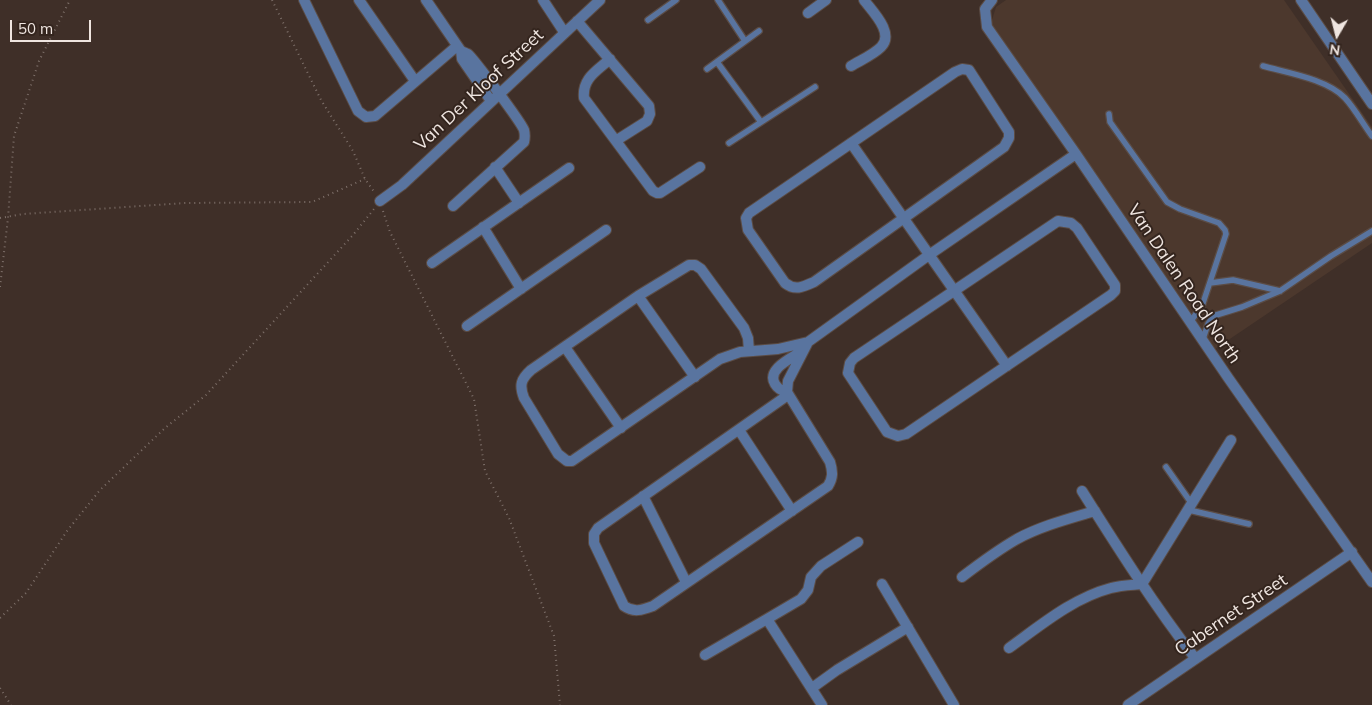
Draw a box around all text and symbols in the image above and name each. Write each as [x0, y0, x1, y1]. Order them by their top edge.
scale bar [12, 10, 94, 42]
north arrow [1312, 10, 1362, 60]
text: 50 m [18, 19, 53, 38]
street label: Van Der Kloof Street [410, 25, 548, 155]
text: N [1328, 40, 1341, 60]
street label: Van Dalen Road North [1123, 200, 1245, 368]
street label: Cabernet Street [1171, 569, 1291, 661]

